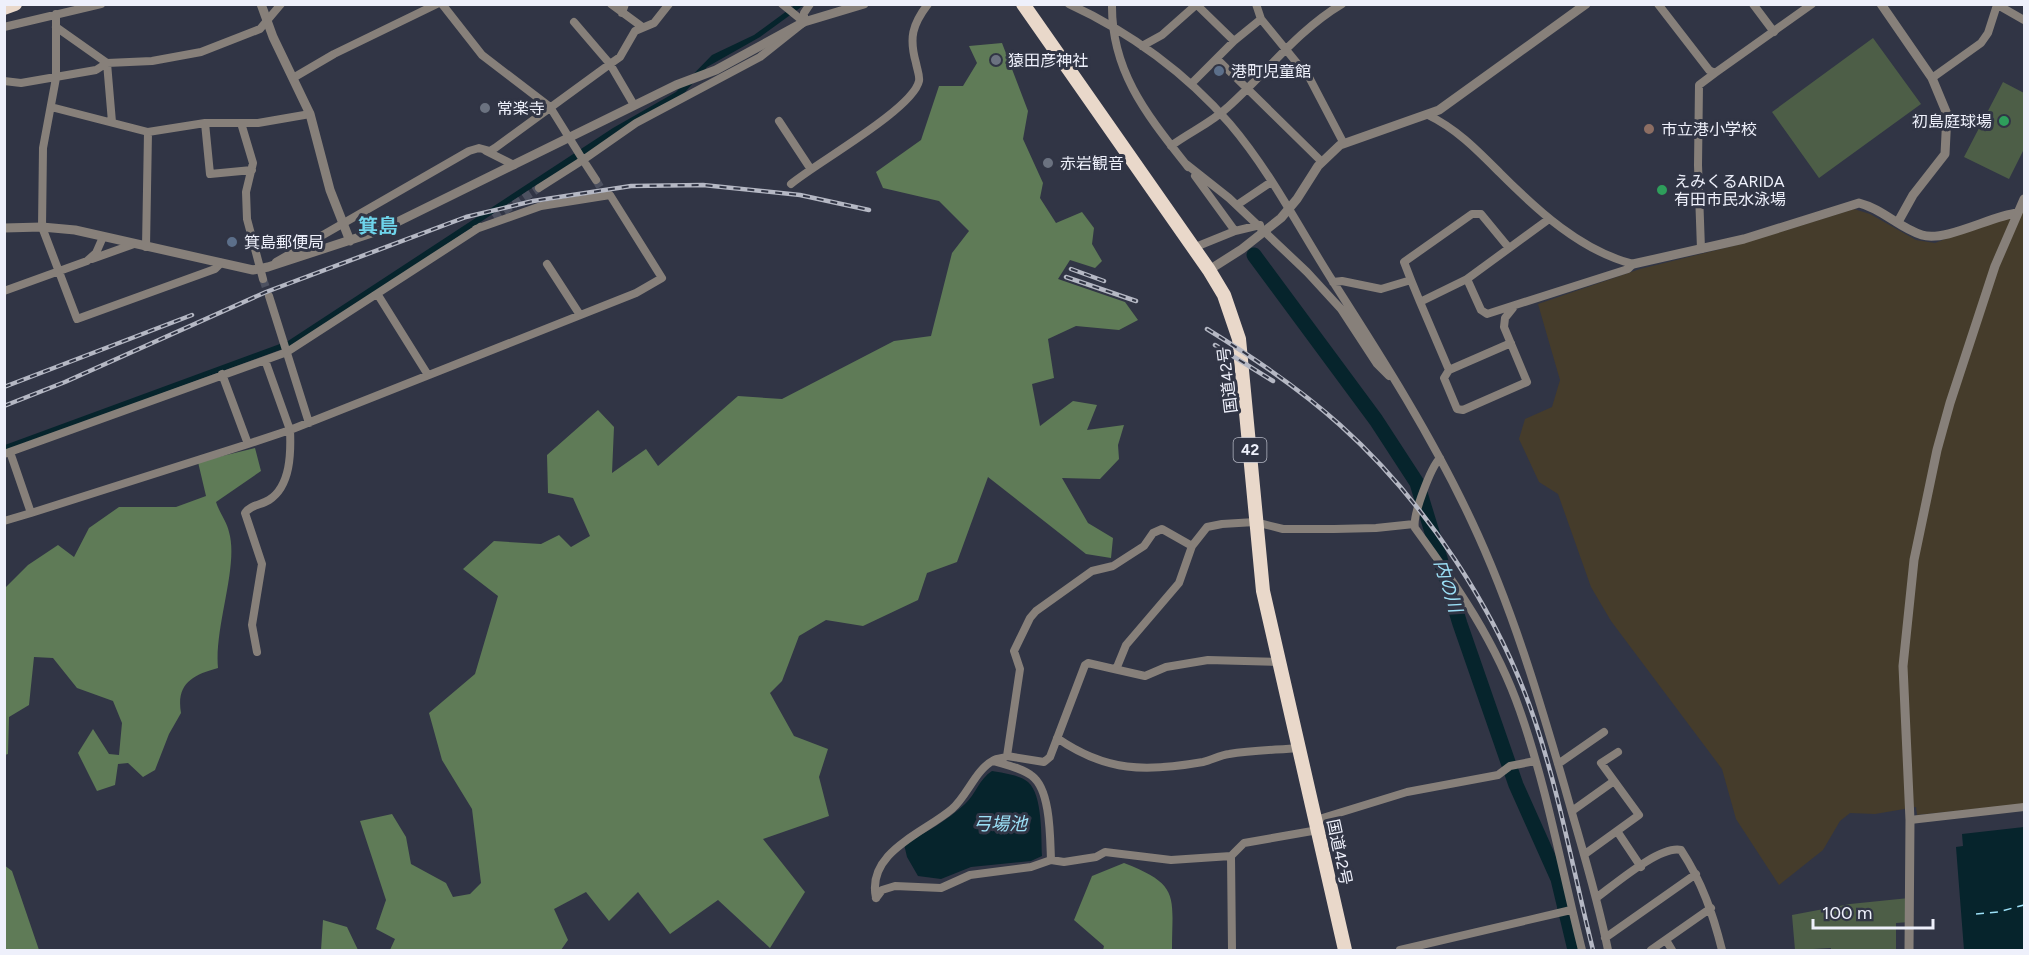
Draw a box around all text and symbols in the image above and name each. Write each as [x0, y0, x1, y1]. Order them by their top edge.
place label: 猿田彦神社 [1008, 51, 1088, 70]
marker: 猿田彦神社 [989, 53, 1003, 67]
place label: 港町児童館 [1231, 62, 1311, 81]
marker: 港町児童館 [1212, 64, 1226, 78]
place label: 常楽寺 [497, 99, 545, 118]
marker: 常楽寺 [478, 101, 492, 115]
place label: 初島庭球場 [1912, 112, 1992, 131]
marker: 初島庭球場 [1997, 114, 2011, 128]
place label: 市立港小学校 [1661, 120, 1757, 139]
marker: 市立港小学校 [1642, 122, 1656, 136]
place label: 赤岩観音 [1060, 154, 1124, 173]
marker: 赤岩観音 [1041, 156, 1055, 170]
place label: えみくるARIDA 有田市民水泳場 [1674, 172, 1786, 209]
marker: えみくるARIDA 有田市民水泳場 [1655, 183, 1669, 197]
district label: 箕島 [358, 214, 398, 238]
place label: 箕島郵便局 [244, 233, 324, 252]
marker: 箕島郵便局 [225, 235, 239, 249]
street label: 国道42号 [1214, 346, 1241, 414]
road number: 42 [1234, 438, 1266, 462]
water label: 内の川 [1430, 557, 1467, 617]
water label: 弓場池 [973, 813, 1029, 835]
street label: 国道42号 [1323, 817, 1356, 887]
scale bar [1813, 892, 1933, 930]
text: 100 m [1822, 902, 1872, 924]

